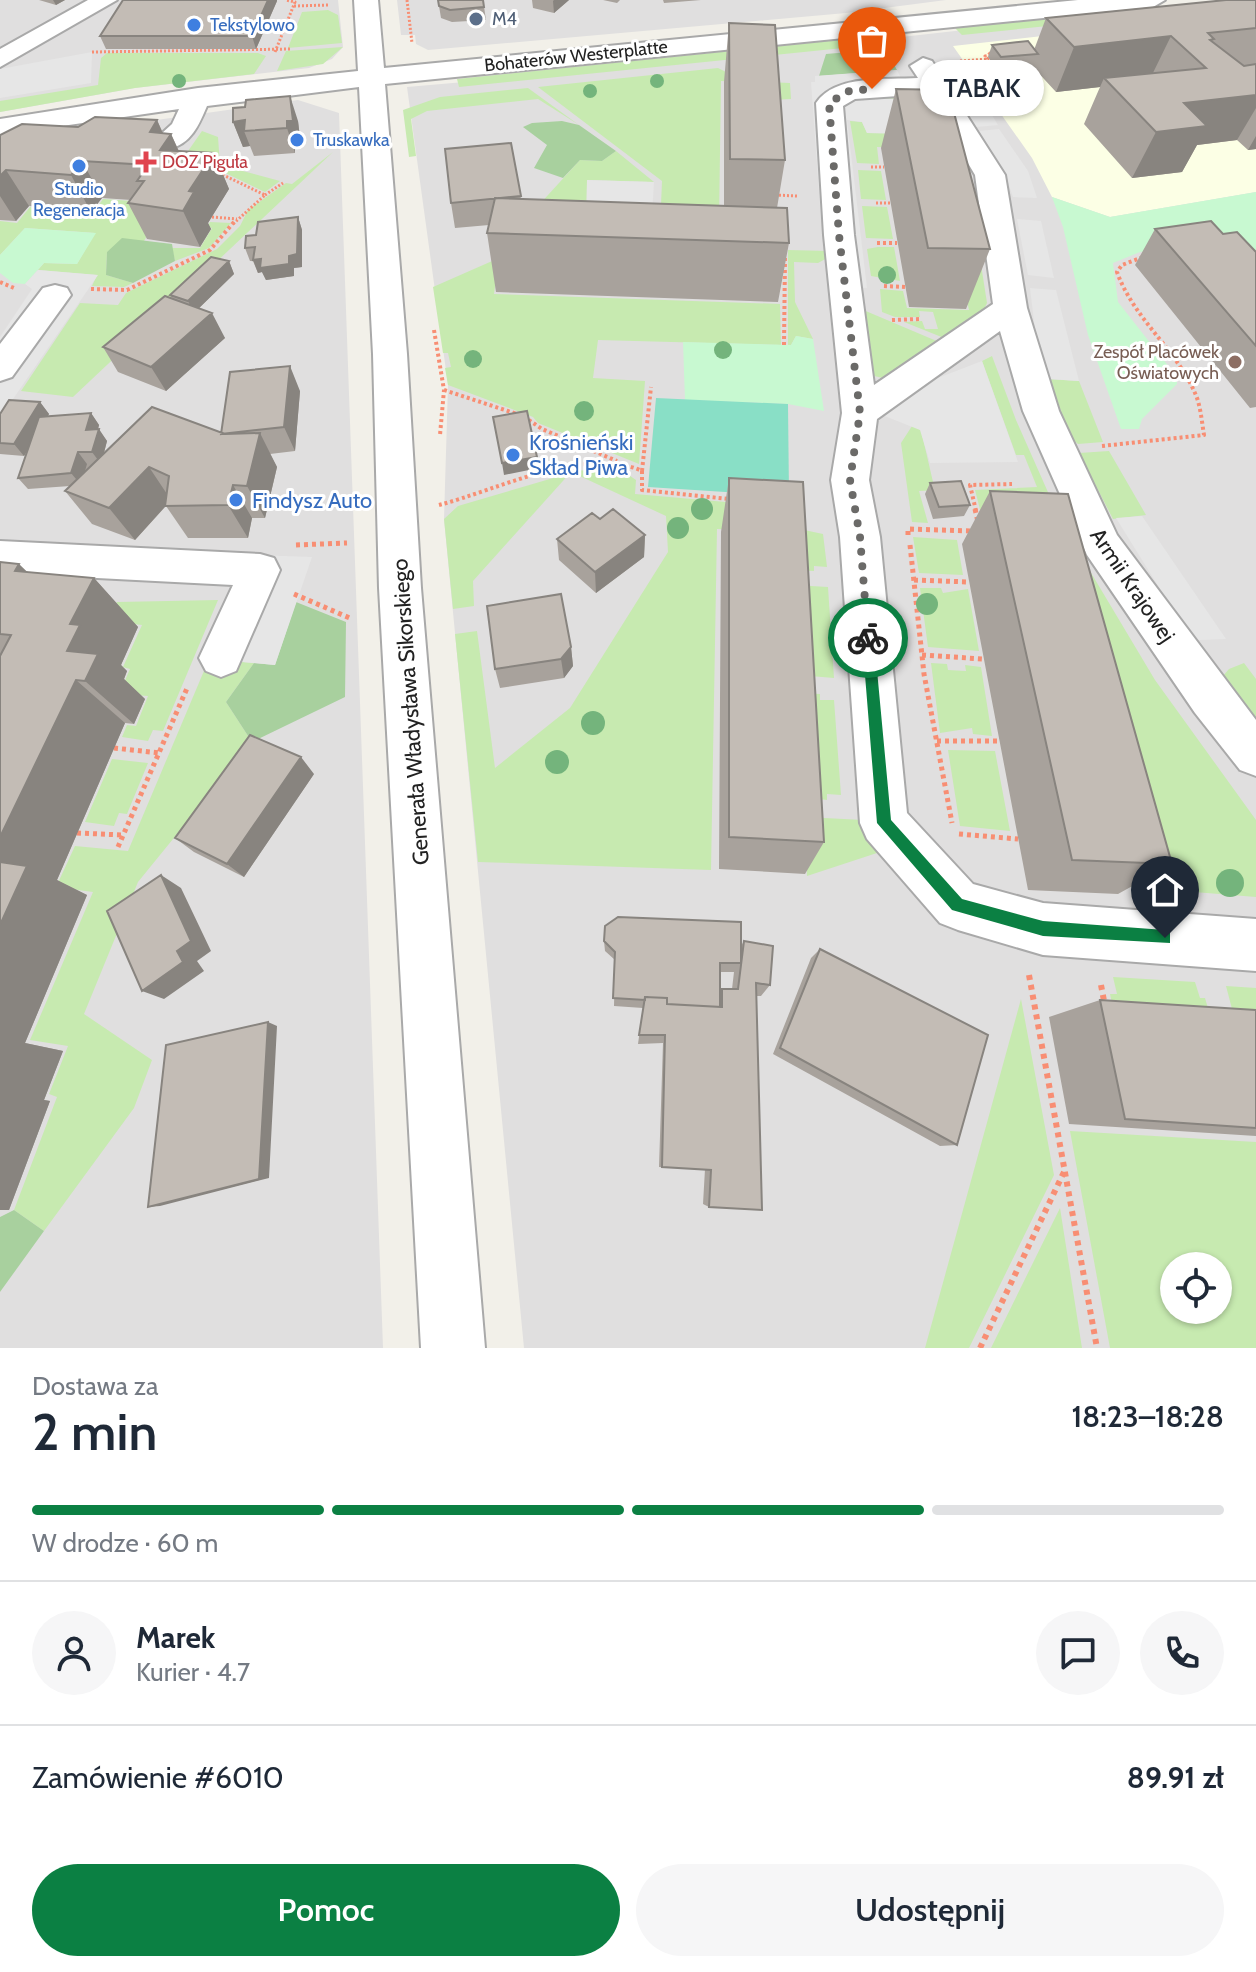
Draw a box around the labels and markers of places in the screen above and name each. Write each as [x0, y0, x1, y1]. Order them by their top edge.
pin [838, 7, 906, 89]
place label: M4 [492, 8, 517, 30]
marker: M4 [467, 10, 485, 28]
place label: Tekstylowo [210, 14, 295, 36]
marker: Tekstylowo [185, 16, 203, 34]
callout: TABAK [920, 61, 1044, 117]
place label: Truskawka [313, 129, 390, 151]
marker: Truskawka [288, 131, 306, 149]
place label: DOZ Piguła [162, 151, 248, 173]
marker: DOZ Piguła [137, 153, 155, 171]
marker: Studio Regeneracja [70, 157, 88, 175]
place label: Studio Regeneracja [33, 178, 125, 221]
place label: Zespół Placówek Oświatowych [1094, 341, 1220, 384]
marker: Zespół Placówek Oświatowych [1226, 353, 1244, 371]
place label: Krośnieński Skład Piwa [529, 429, 633, 481]
marker: Krośnieński Skład Piwa [504, 446, 522, 464]
place label: Findysz Auto [252, 487, 372, 514]
marker: Findysz Auto [227, 491, 245, 509]
pin [1131, 856, 1199, 938]

